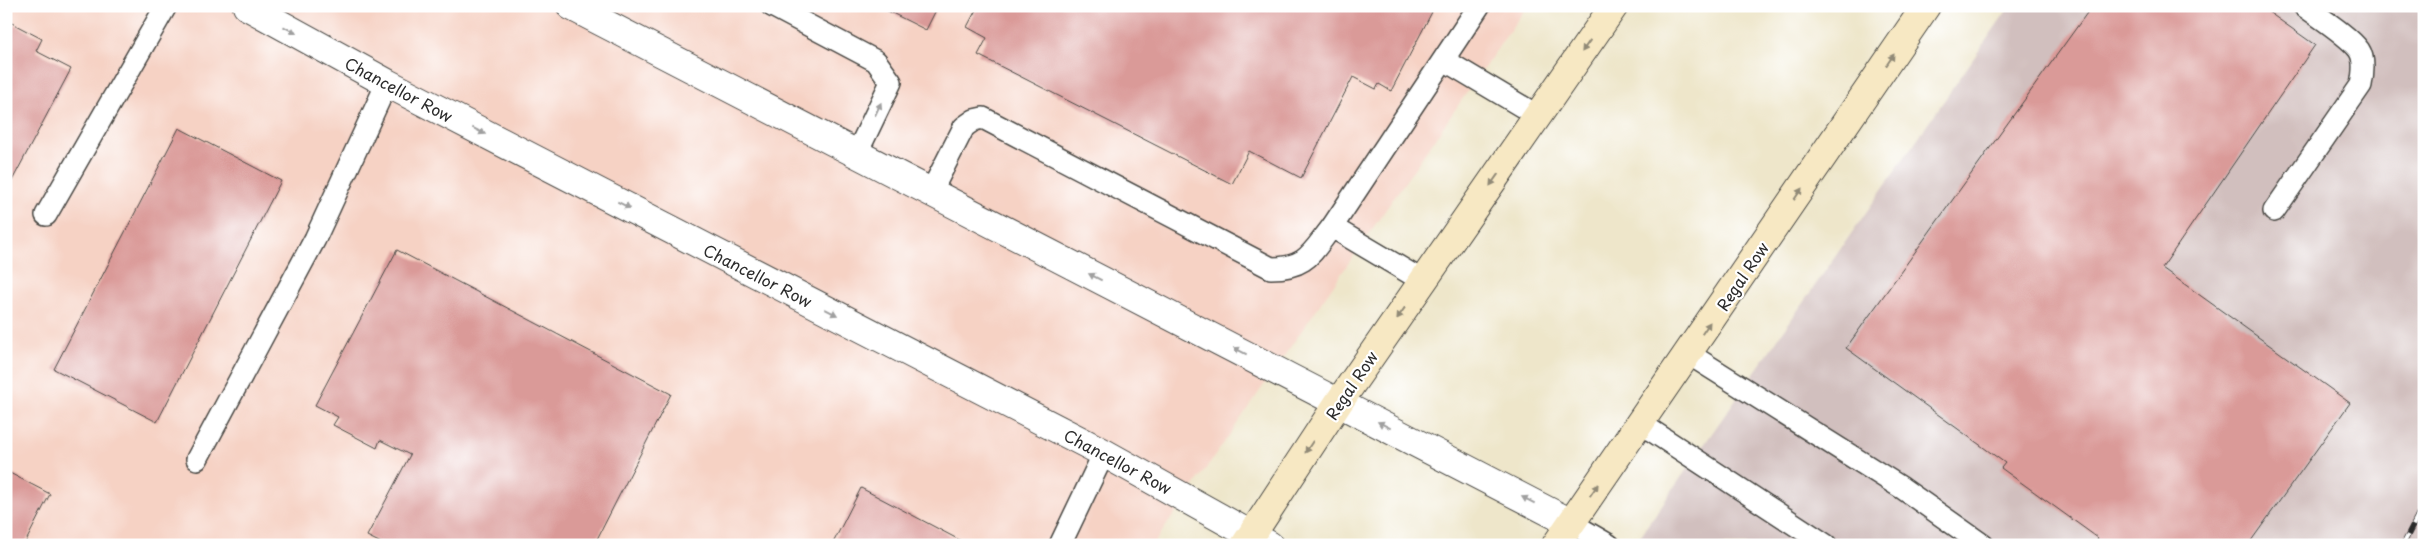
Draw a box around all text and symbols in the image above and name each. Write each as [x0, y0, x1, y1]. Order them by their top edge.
one-way arrow [282, 26, 297, 34]
one-way arrow [1581, 39, 1591, 53]
street label: Chancellor Row [341, 50, 458, 128]
one-way arrow [1885, 53, 1895, 66]
one-way arrow [874, 102, 882, 116]
one-way arrow [472, 127, 487, 135]
one-way arrow [1489, 173, 1499, 186]
one-way arrow [1793, 187, 1803, 201]
one-way arrow [617, 201, 631, 209]
street label: Regal Row [1710, 236, 1774, 315]
street label: Chancellor Row [700, 237, 817, 313]
one-way arrow [1088, 273, 1102, 281]
one-way arrow [1396, 306, 1406, 320]
one-way arrow [823, 308, 838, 316]
one-way arrow [1701, 321, 1711, 335]
street label: Regal Row [1319, 345, 1383, 424]
one-way arrow [1232, 347, 1247, 355]
one-way arrow [1377, 421, 1391, 429]
street label: Chancellor Row [1060, 422, 1177, 500]
one-way arrow [1304, 440, 1314, 454]
one-way arrow [1589, 483, 1599, 497]
one-way arrow [1521, 496, 1535, 504]

